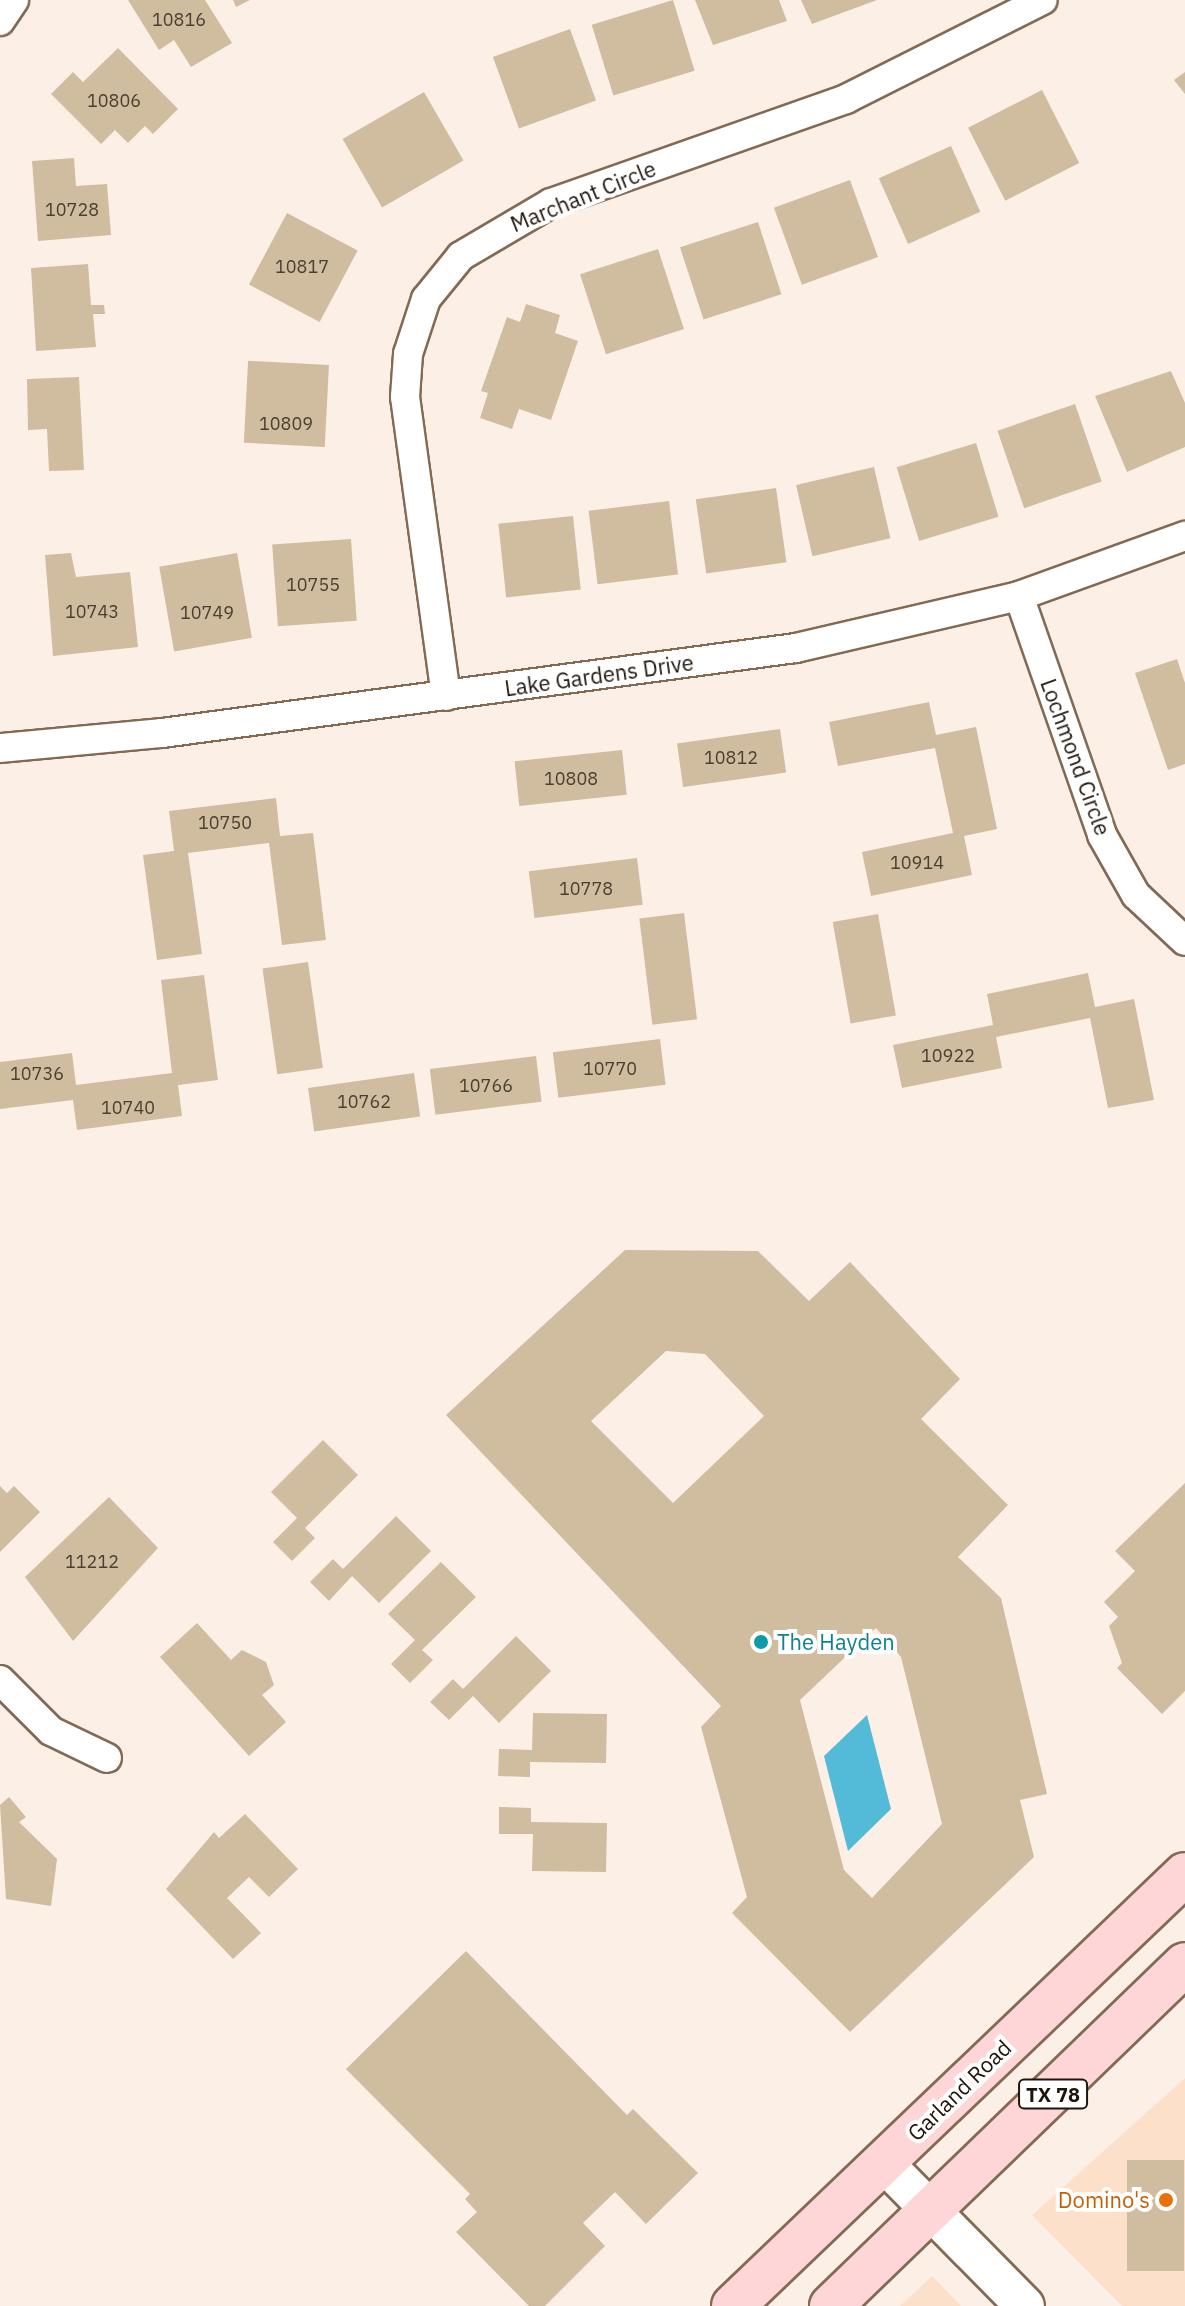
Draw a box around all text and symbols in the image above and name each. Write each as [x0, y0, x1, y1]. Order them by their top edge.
house number: 10816 [152, 9, 206, 31]
house number: 10806 [87, 90, 141, 112]
street label: Marchant Circle [506, 155, 660, 237]
house number: 10728 [45, 199, 99, 221]
house number: 10817 [275, 256, 329, 278]
house number: 10809 [259, 413, 313, 435]
house number: 10755 [286, 574, 340, 596]
house number: 10743 [65, 601, 119, 623]
house number: 10749 [180, 602, 234, 624]
street label: Lake Gardens Drive [503, 649, 695, 701]
street label: Lochmond Circle [1035, 675, 1117, 839]
house number: 10812 [704, 747, 758, 769]
house number: 10808 [544, 768, 598, 790]
house number: 10750 [198, 812, 252, 834]
house number: 10914 [890, 852, 944, 874]
house number: 10778 [559, 878, 613, 900]
house number: 10922 [921, 1045, 975, 1067]
house number: 10770 [583, 1058, 637, 1080]
house number: 10736 [10, 1063, 64, 1085]
house number: 10766 [459, 1075, 513, 1097]
house number: 10762 [337, 1091, 391, 1113]
house number: 10740 [101, 1097, 155, 1119]
house number: 11212 [65, 1551, 119, 1573]
place label: The Hayden [777, 1629, 895, 1655]
marker: The Hayden [752, 1633, 770, 1651]
street label: Garland Road [902, 2034, 1016, 2146]
road number: TX 78 [1017, 2078, 1089, 2110]
place label: Domino's [1058, 2187, 1150, 2213]
marker: Domino's [1157, 2191, 1175, 2209]

